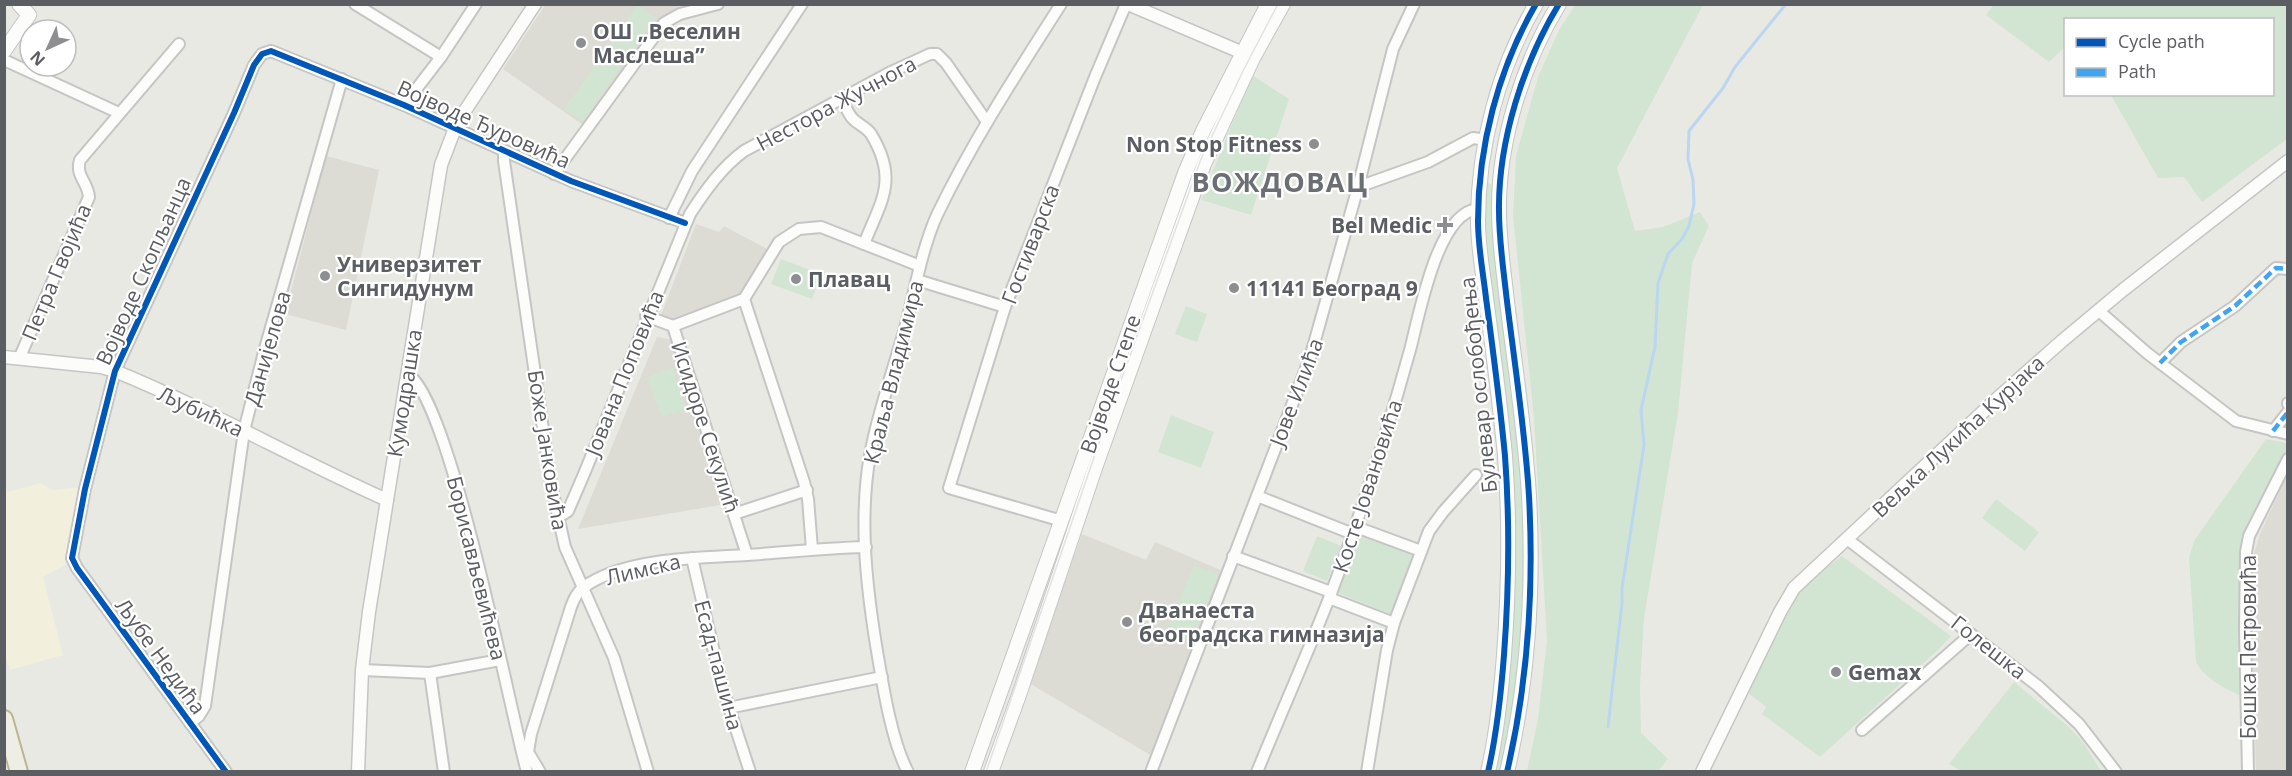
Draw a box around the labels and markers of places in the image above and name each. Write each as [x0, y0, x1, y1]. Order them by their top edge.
place label: ОШ „Веселин Маслеша” [593, 17, 741, 69]
marker: ОШ „Веселин Маслеша” [574, 36, 588, 50]
place label: Non Stop Fitness [1126, 130, 1302, 158]
marker: Non Stop Fitness [1307, 137, 1321, 151]
place label: Bel Medic [1331, 211, 1432, 239]
marker: Bel Medic [1436, 216, 1454, 234]
place label: Универзитет Сингидунум [337, 250, 482, 302]
place label: Плавац [808, 265, 891, 293]
marker: Универзитет Сингидунум [318, 269, 332, 283]
marker: Плавац [789, 272, 803, 286]
place label: 11141 Београд 9 [1246, 274, 1418, 302]
marker: 11141 Београд 9 [1227, 281, 1241, 295]
place label: Дванаеста београдска гимназија [1139, 596, 1385, 648]
marker: Дванаеста београдска гимназија [1120, 615, 1134, 629]
place label: Gemax [1848, 658, 1922, 686]
marker: Gemax [1829, 665, 1843, 679]

